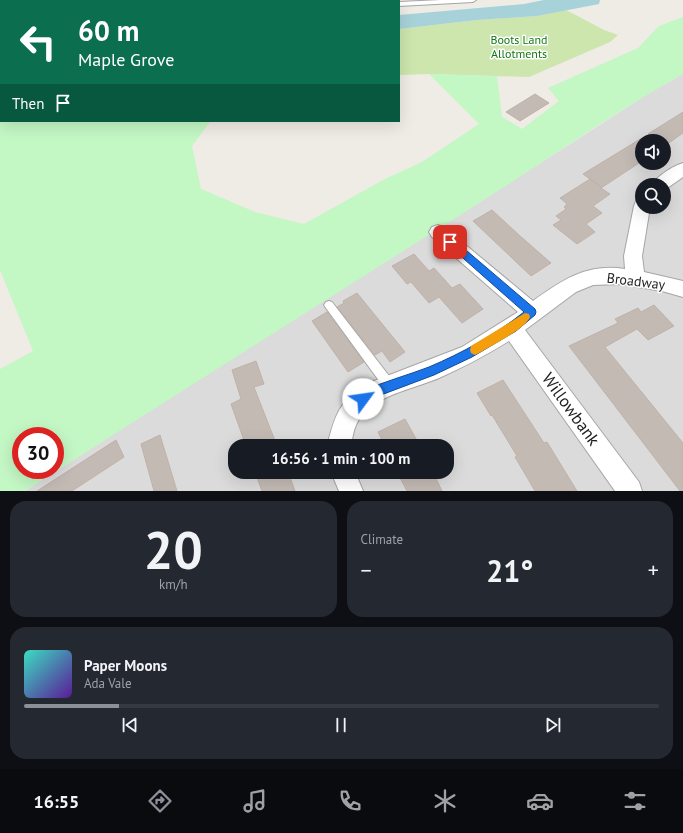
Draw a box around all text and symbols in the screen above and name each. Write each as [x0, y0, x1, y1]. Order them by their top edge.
text: 60 m [78, 12, 139, 49]
icon: left [12, 16, 64, 68]
park label: Boots Land Allotments [490, 32, 548, 61]
text: Maple Grove [78, 48, 174, 71]
icon: arrive [52, 92, 74, 114]
text: Then [12, 94, 44, 113]
map controls [635, 134, 671, 214]
button: sound [635, 134, 671, 170]
button: search [635, 178, 671, 214]
pin [433, 225, 467, 259]
icon: arrive [439, 231, 461, 253]
street label: Broadway [606, 268, 667, 294]
street label: Willowbank [537, 368, 605, 450]
position arrow [342, 378, 384, 420]
speed limit sign: 30 [12, 427, 64, 479]
text: 16:56 · 1 min · 100 m [272, 449, 410, 468]
text: 20 [144, 516, 203, 583]
text: Climate [361, 531, 403, 548]
text: 21° [486, 551, 533, 590]
text: − [361, 556, 372, 584]
text: + [648, 556, 659, 584]
text: km/h [159, 576, 188, 593]
text: Paper Moons [84, 656, 167, 675]
text: Ada Vale [84, 675, 132, 692]
icon: previous [119, 714, 141, 736]
icon: pause [330, 714, 352, 736]
icon: next [542, 714, 564, 736]
icon: directions [146, 787, 174, 815]
icon: music [241, 787, 269, 815]
icon: phone [336, 787, 364, 815]
icon: climate [431, 787, 459, 815]
icon: car [526, 787, 554, 815]
icon: filters [621, 787, 649, 815]
text: 16:55 [34, 790, 79, 813]

